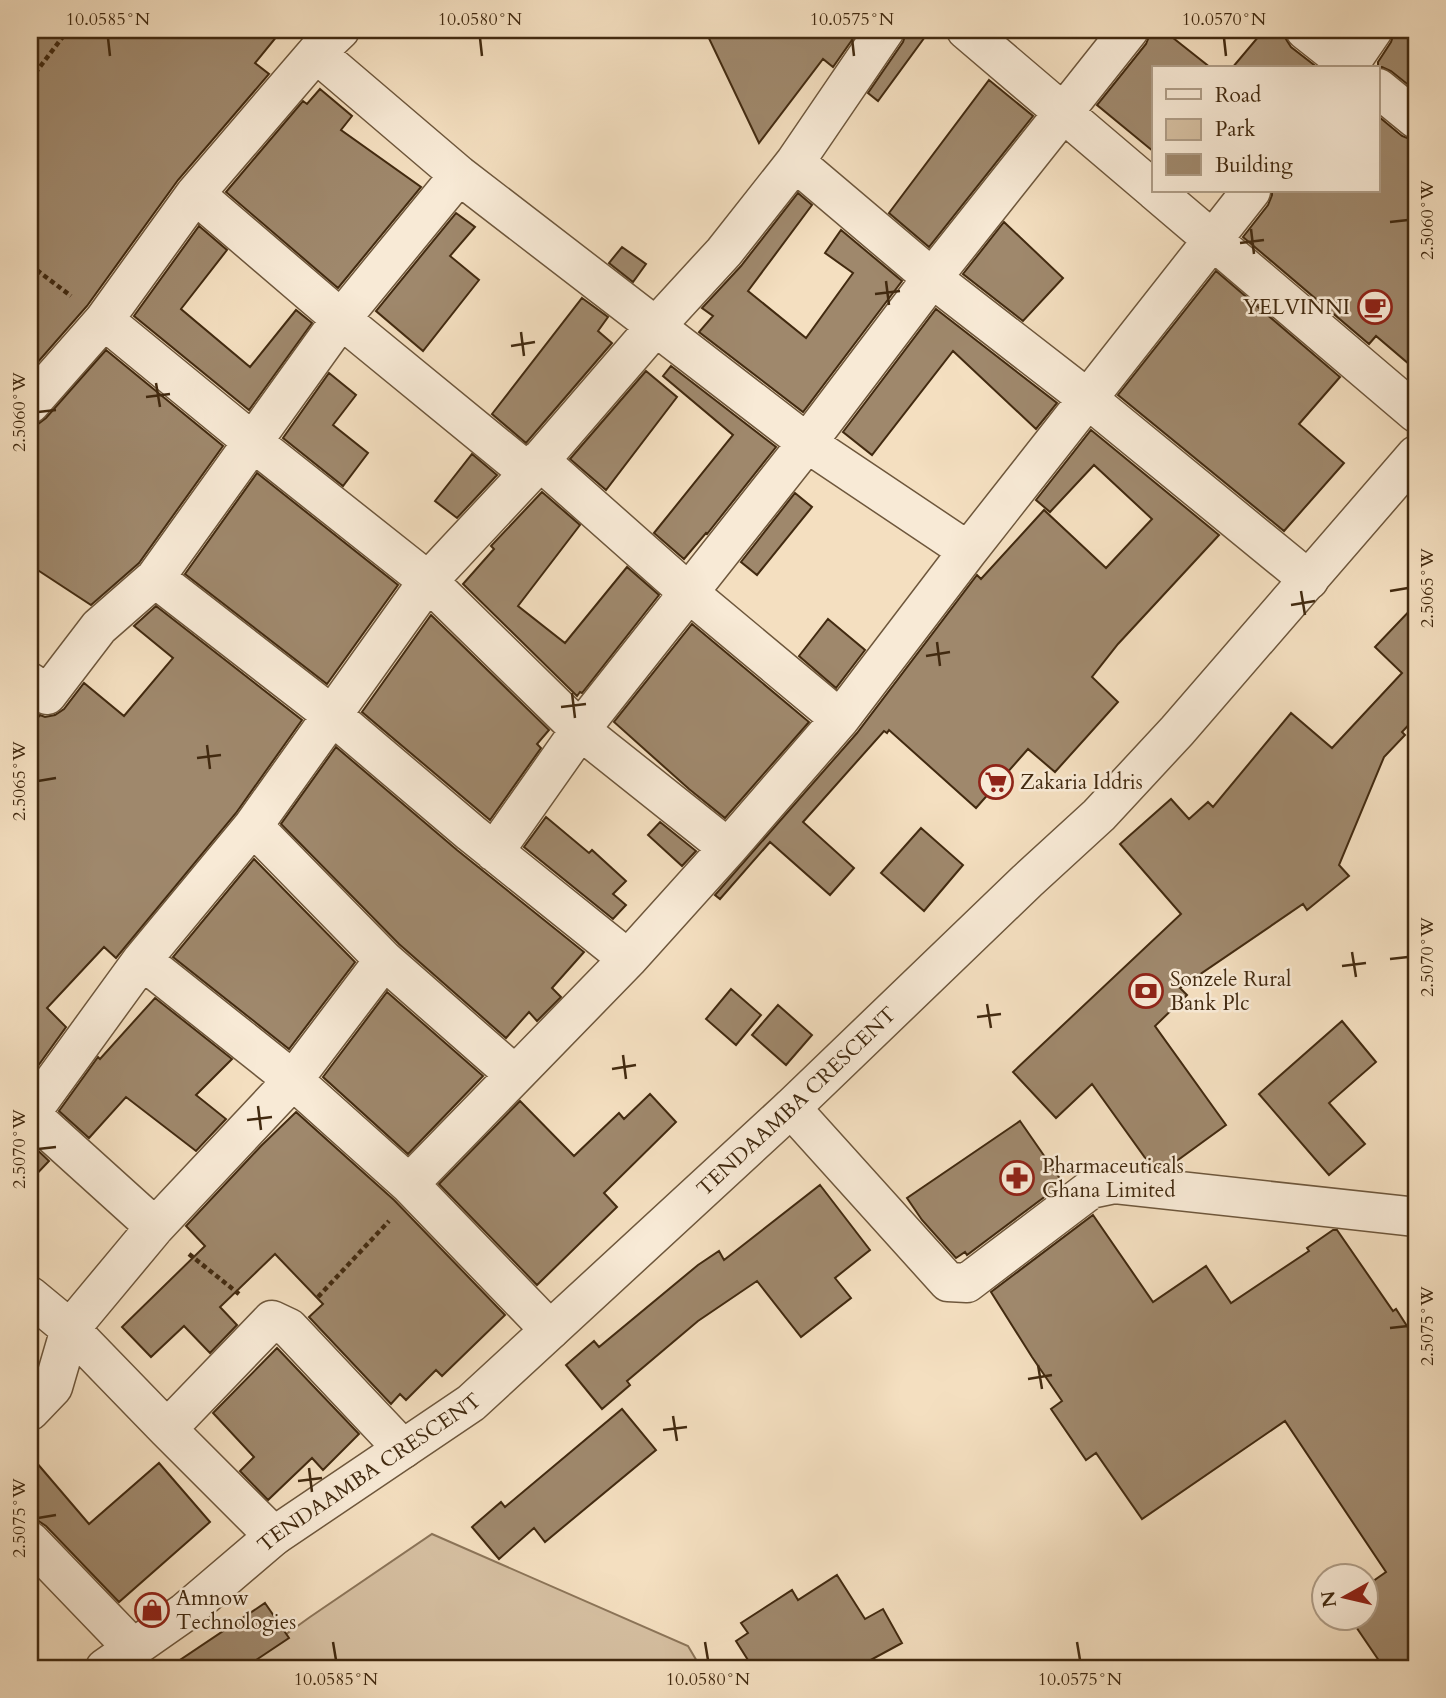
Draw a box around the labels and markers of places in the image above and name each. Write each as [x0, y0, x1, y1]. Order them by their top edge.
cafe icon: YELVINNI [1356, 288, 1394, 326]
place label: YELVINNI [1243, 293, 1350, 322]
supermarket icon: Zakaria Iddris [977, 763, 1015, 801]
place label: Zakaria Iddris [1020, 768, 1143, 797]
place label: Sonzele Rural Bank Plc [1170, 965, 1291, 1018]
bank icon: Sonzele Rural Bank Plc [1127, 972, 1165, 1010]
place label: Pharmaceuticals Ghana Limited [1042, 1152, 1184, 1205]
pharmacy icon: Pharmaceuticals Ghana Limited [998, 1159, 1036, 1197]
place label: Amnow Technologies [176, 1584, 296, 1637]
shop icon: Amnow Technologies [133, 1591, 171, 1629]

